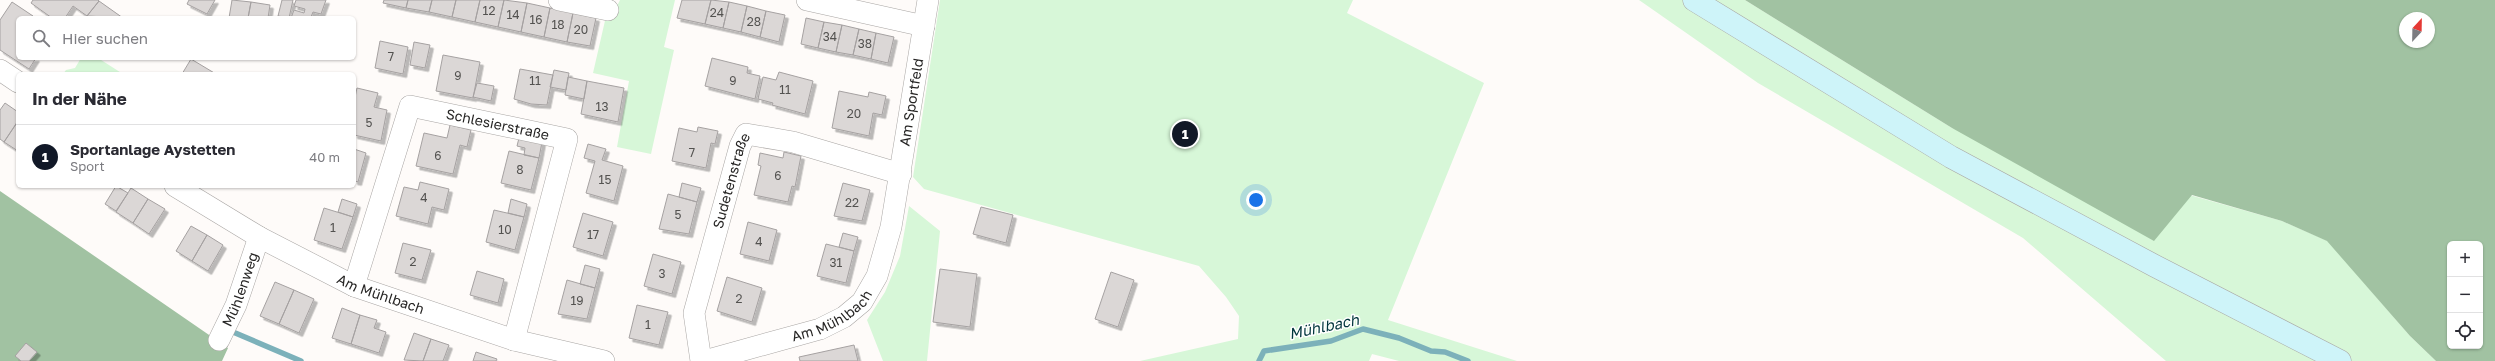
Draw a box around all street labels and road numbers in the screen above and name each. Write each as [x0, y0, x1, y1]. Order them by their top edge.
street label: Am Sportfeld [895, 57, 926, 147]
street label: Schlesierstraße [445, 105, 551, 143]
street label: Sudetenstraße [709, 130, 753, 230]
street label: Mühlenweg [218, 250, 261, 329]
street label: Am Mühlbach [334, 270, 427, 317]
street label: Am Mühlbach [789, 287, 875, 344]

